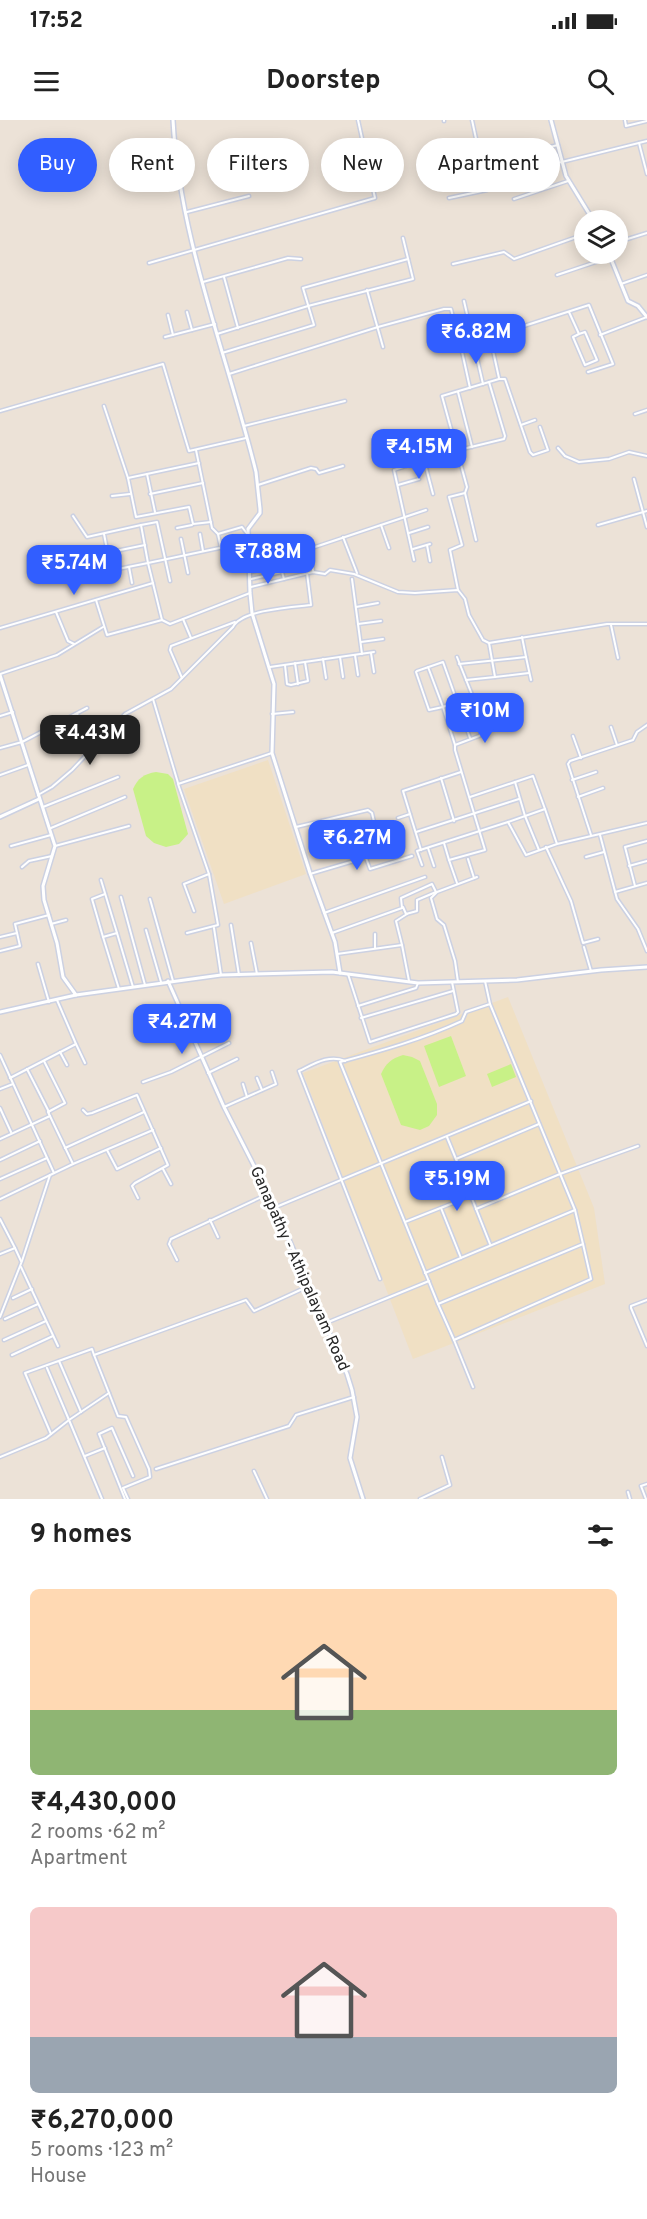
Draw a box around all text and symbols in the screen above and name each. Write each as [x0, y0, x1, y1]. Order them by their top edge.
text: 17:52 [30, 8, 83, 35]
text: Doorstep [266, 64, 381, 98]
icon: menu [30, 65, 63, 98]
icon: search [584, 65, 617, 98]
chip: Buy [18, 138, 97, 192]
chip: Rent [109, 138, 195, 192]
chip: Filters [207, 138, 309, 192]
chip: New [321, 138, 404, 192]
chip: Apartment [416, 138, 560, 192]
map controls [574, 210, 628, 264]
button: layers [574, 210, 628, 264]
pin: ₹6.82M [427, 314, 525, 365]
text: ₹6.82M [441, 320, 511, 346]
pin: ₹4.15M [370, 429, 468, 480]
text: ₹4.15M [385, 435, 453, 461]
pin: ₹7.88M [219, 534, 317, 585]
text: ₹7.88M [234, 540, 302, 566]
pin: ₹5.74M [25, 545, 123, 596]
text: ₹5.74M [41, 551, 107, 577]
pin: ₹10M [449, 693, 521, 744]
text: ₹10M [460, 699, 510, 725]
pin: ₹4.43M [41, 715, 139, 766]
text: ₹4.43M [54, 721, 126, 747]
pin: ₹6.27M [308, 820, 406, 871]
text: ₹6.27M [322, 826, 392, 852]
pin: ₹4.27M [133, 1004, 231, 1055]
text: ₹4.27M [147, 1010, 217, 1036]
pin: ₹5.19M [408, 1161, 506, 1212]
street label: Ganapathy - Athipalayam Road [245, 1164, 353, 1374]
text: ₹5.19M [424, 1167, 490, 1193]
text: 9 homes [30, 1519, 132, 1552]
icon: filters [584, 1519, 617, 1552]
icon: home [270, 1628, 378, 1736]
text: ₹4,430,000 [30, 1787, 177, 1820]
text: 2 rooms · 62 m² [30, 1820, 166, 1846]
text: Apartment [30, 1846, 128, 1872]
icon: home [270, 1946, 378, 2054]
text: ₹6,270,000 [30, 2105, 174, 2138]
text: 5 rooms · 123 m² [30, 2138, 173, 2164]
text: House [30, 2164, 86, 2190]

